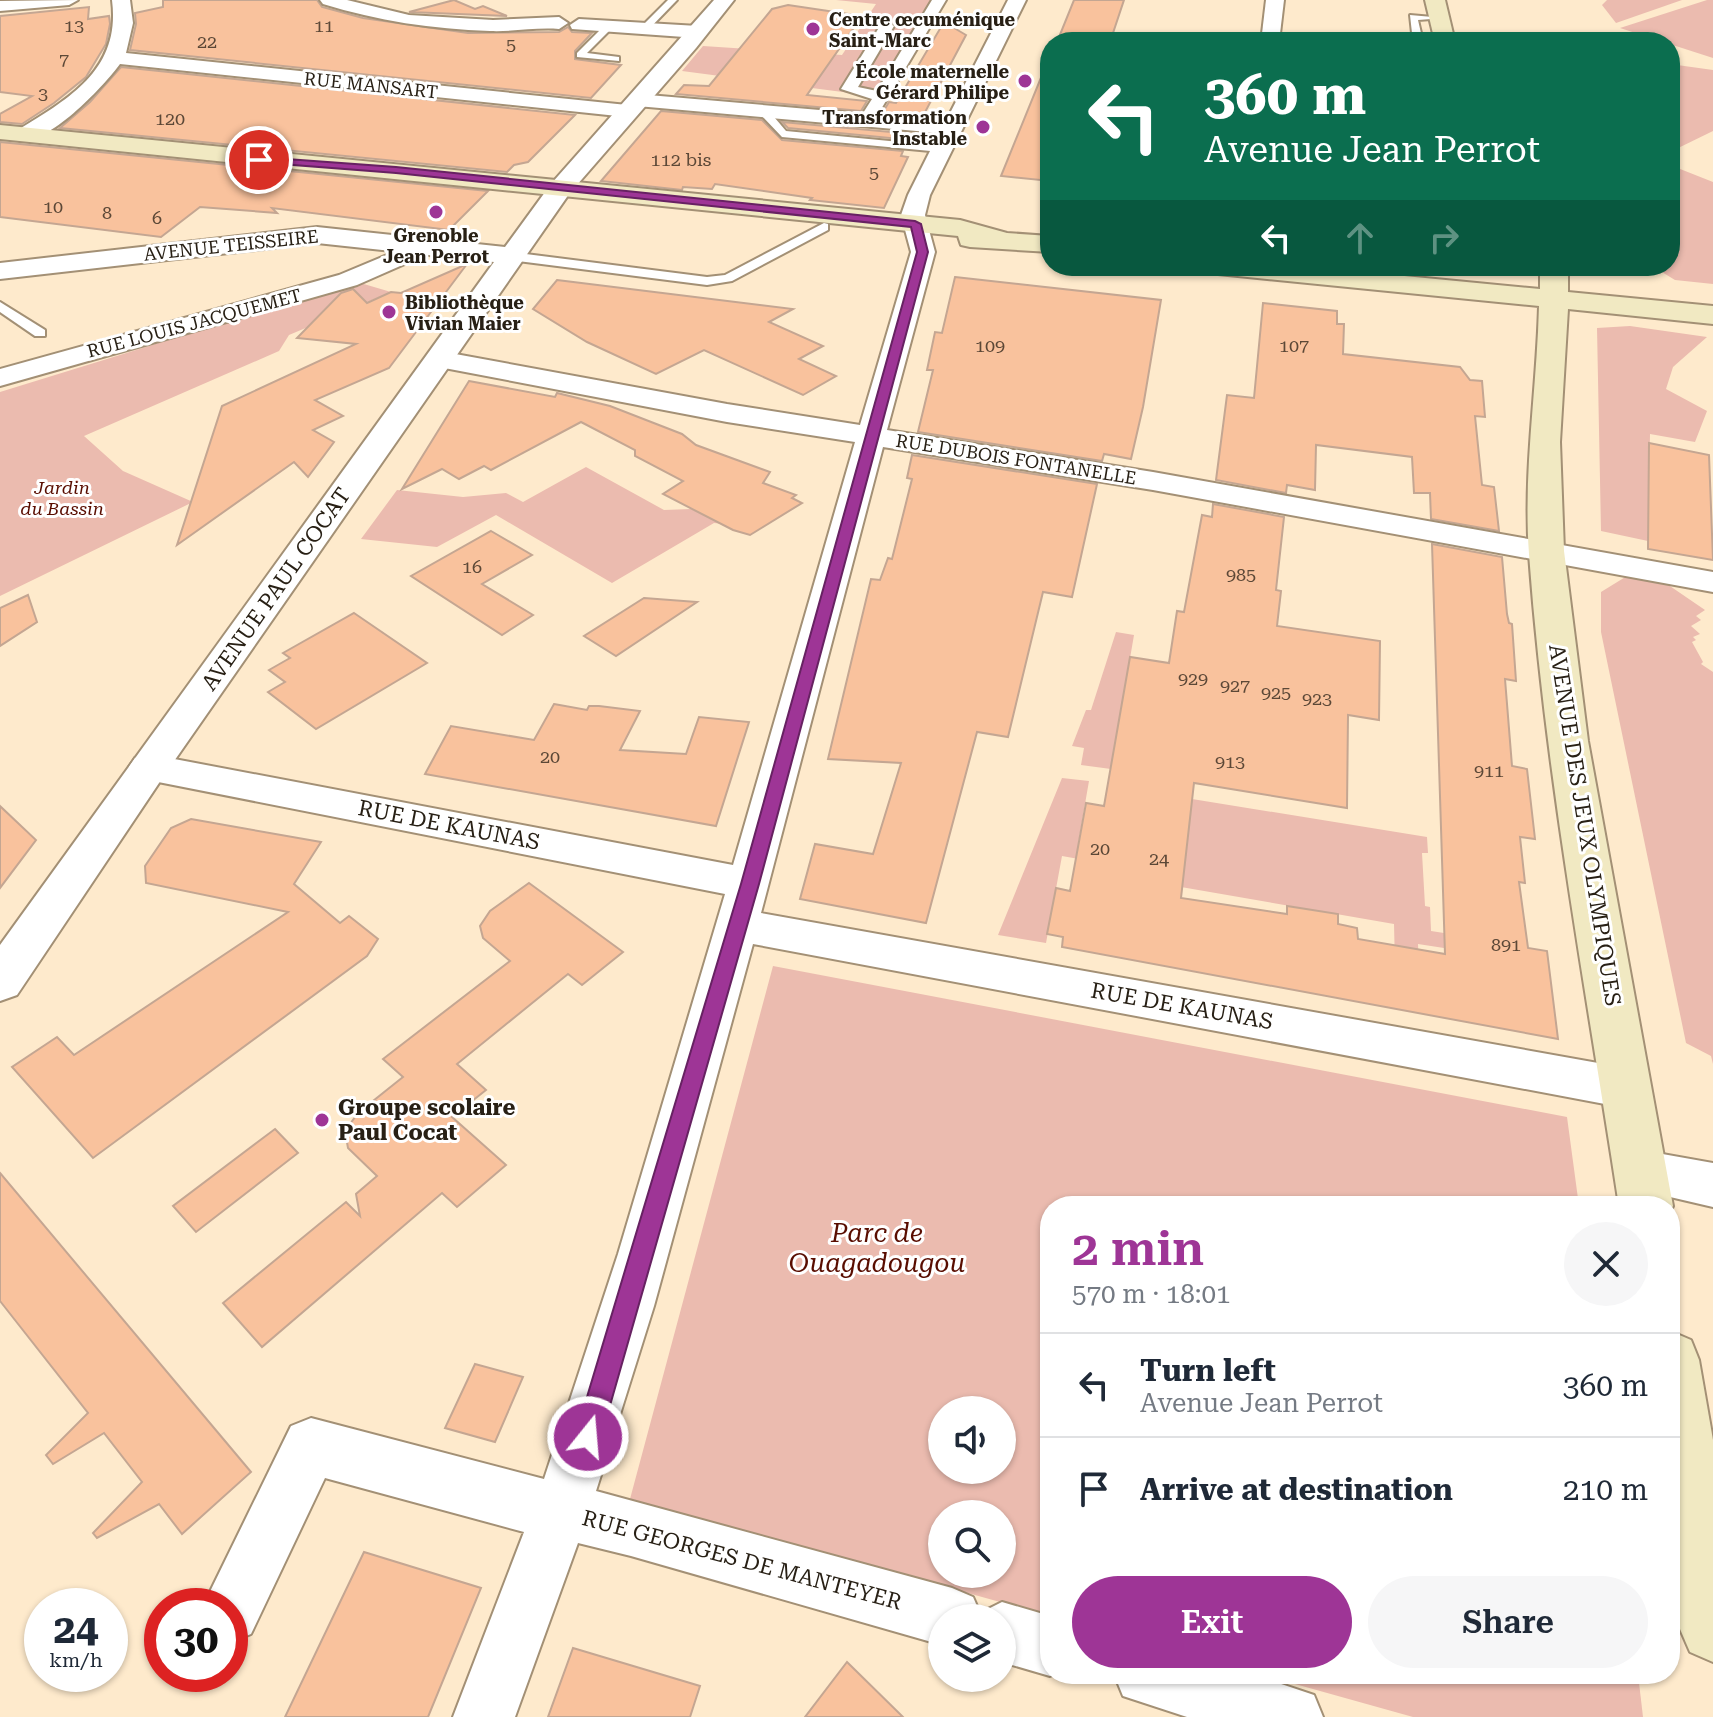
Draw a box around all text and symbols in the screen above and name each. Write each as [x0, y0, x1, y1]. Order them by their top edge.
place label: Centre œcuménique Saint-Marc [829, 9, 1016, 51]
house number: 13 [64, 15, 84, 36]
house number: 11 [314, 15, 334, 36]
marker: Centre œcuménique Saint-Marc [804, 20, 822, 38]
house number: 22 [197, 31, 217, 52]
house number: 5 [506, 34, 516, 55]
house number: 7 [59, 49, 69, 70]
place label: École maternelle Gérard Philipe [856, 60, 1009, 103]
text: 360 m [1204, 62, 1366, 128]
icon: left [1072, 64, 1176, 168]
street label: RUE MANSART [303, 68, 439, 102]
marker: École maternelle Gérard Philipe [1016, 72, 1034, 90]
house number: 3 [38, 83, 48, 104]
place label: Transformation Instable [822, 107, 967, 149]
house number: 120 [155, 108, 185, 129]
marker: Transformation Instable [974, 118, 992, 136]
pin [225, 126, 293, 194]
text: Avenue Jean Perrot [1204, 129, 1540, 171]
icon: arrive [237, 138, 281, 182]
house number: 112 bis [651, 149, 711, 170]
house number: 5 [869, 162, 879, 183]
house number: 10 [43, 196, 63, 217]
house number: 8 [102, 202, 112, 223]
marker: Grenoble Jean Perrot [427, 203, 445, 221]
house number: 6 [152, 207, 162, 228]
icon: left [1254, 216, 1298, 260]
icon: ahead [1338, 216, 1382, 260]
icon: right [1422, 216, 1466, 260]
street label: AVENUE TEISSEIRE [143, 225, 319, 265]
place label: Grenoble Jean Perrot [383, 225, 489, 267]
street label: RUE LOUIS JACQUEMET [85, 284, 303, 362]
place label: Bibliothèque Vivian Maier [405, 292, 524, 334]
marker: Bibliothèque Vivian Maier [380, 303, 398, 321]
house number: 109 [975, 335, 1005, 356]
house number: 107 [1279, 335, 1309, 356]
street label: RUE DUBOIS FONTANELLE [894, 430, 1138, 488]
park label: Jardin du Bassin [20, 477, 104, 519]
street label: AVENUE PAUL COCAT [196, 483, 356, 695]
house number: 16 [462, 556, 482, 577]
house number: 985 [1226, 564, 1256, 585]
street label: AVENUE DES JEUX OLYMPIQUES [1544, 642, 1626, 1008]
house number: 929 [1178, 668, 1208, 689]
house number: 927 [1220, 675, 1250, 696]
house number: 925 [1261, 682, 1291, 703]
house number: 923 [1302, 688, 1332, 709]
house number: 20 [540, 746, 560, 767]
house number: 913 [1215, 751, 1245, 772]
house number: 911 [1474, 760, 1504, 781]
street label: RUE DE KAUNAS [356, 795, 542, 855]
house number: 20 [1090, 838, 1110, 859]
house number: 24 [1149, 848, 1169, 869]
house number: 891 [1491, 934, 1521, 955]
street label: RUE DE KAUNAS [1089, 978, 1275, 1034]
place label: Groupe scolaire Paul Cocat [338, 1095, 515, 1145]
marker: Groupe scolaire Paul Cocat [313, 1111, 331, 1129]
park label: Parc de Ouagadougou [789, 1218, 965, 1278]
text: 2 min [1072, 1221, 1204, 1277]
button: close [1564, 1222, 1648, 1306]
text: 570 m · 18:01 [1072, 1279, 1231, 1309]
text: Turn left [1140, 1353, 1276, 1388]
icon: left [1072, 1363, 1116, 1407]
text: 360 m [1563, 1368, 1648, 1403]
text: Avenue Jean Perrot [1140, 1388, 1383, 1418]
position arrow [546, 1395, 630, 1479]
map controls [928, 1396, 1016, 1692]
button: sound [928, 1396, 1016, 1484]
icon: arrive [1072, 1467, 1116, 1511]
text: Arrive at destination [1140, 1472, 1453, 1507]
text: 210 m [1563, 1472, 1648, 1507]
button: search [928, 1500, 1016, 1588]
street label: RUE GEORGES DE MANTEYER [579, 1505, 905, 1615]
button: Exit [1072, 1576, 1352, 1668]
button: Share [1368, 1576, 1648, 1668]
speed limit sign: 30 [144, 1588, 248, 1692]
button: layers [928, 1604, 1016, 1692]
text: 24 [54, 1606, 98, 1653]
text: km/h [49, 1648, 103, 1672]

